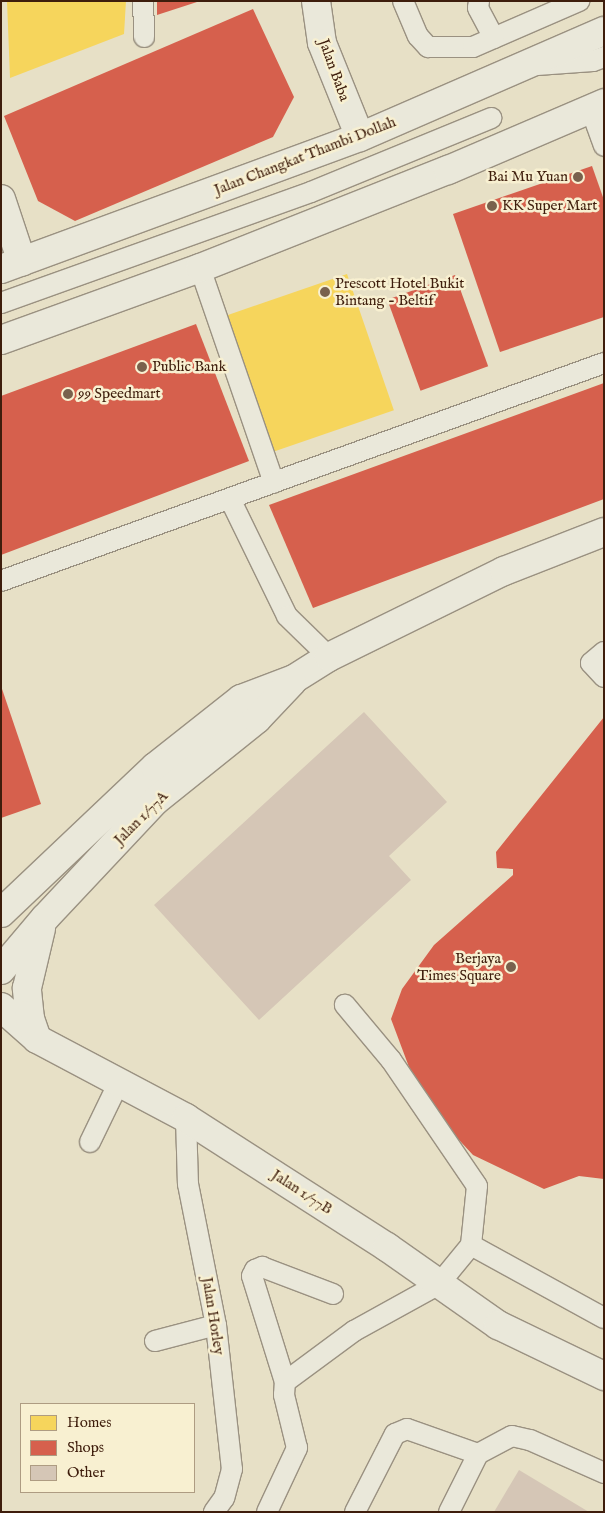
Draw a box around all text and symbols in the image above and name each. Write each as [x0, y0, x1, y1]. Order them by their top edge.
street label: Jalan Baba [314, 36, 354, 104]
street label: Jalan Changkat Thambi Dollah [212, 113, 398, 199]
place label: Bai Mu Yuan [488, 168, 568, 186]
marker: Bai Mu Yuan [572, 171, 584, 183]
place label: KK Super Mart [502, 197, 597, 215]
marker: KK Super Mart [486, 200, 498, 212]
place label: Prescott Hotel Bukit Bintang - Beltif [335, 274, 464, 309]
marker: Prescott Hotel Bukit Bintang - Beltif [319, 286, 331, 298]
place label: Public Bank [152, 358, 227, 376]
marker: Public Bank [136, 361, 148, 373]
place label: 99 Speedmart [78, 385, 161, 403]
marker: 99 Speedmart [62, 388, 74, 400]
street label: Jalan 1/77A [110, 787, 172, 849]
place label: Berjaya Times Square [417, 949, 501, 984]
marker: Berjaya Times Square [505, 961, 517, 973]
street label: Jalan 1/77B [268, 1166, 336, 1218]
street label: Jalan Horley [198, 1276, 228, 1356]
legend [20, 1403, 195, 1493]
text: Homes [67, 1413, 111, 1432]
text: Shops [67, 1438, 104, 1457]
text: Other [67, 1463, 105, 1482]

